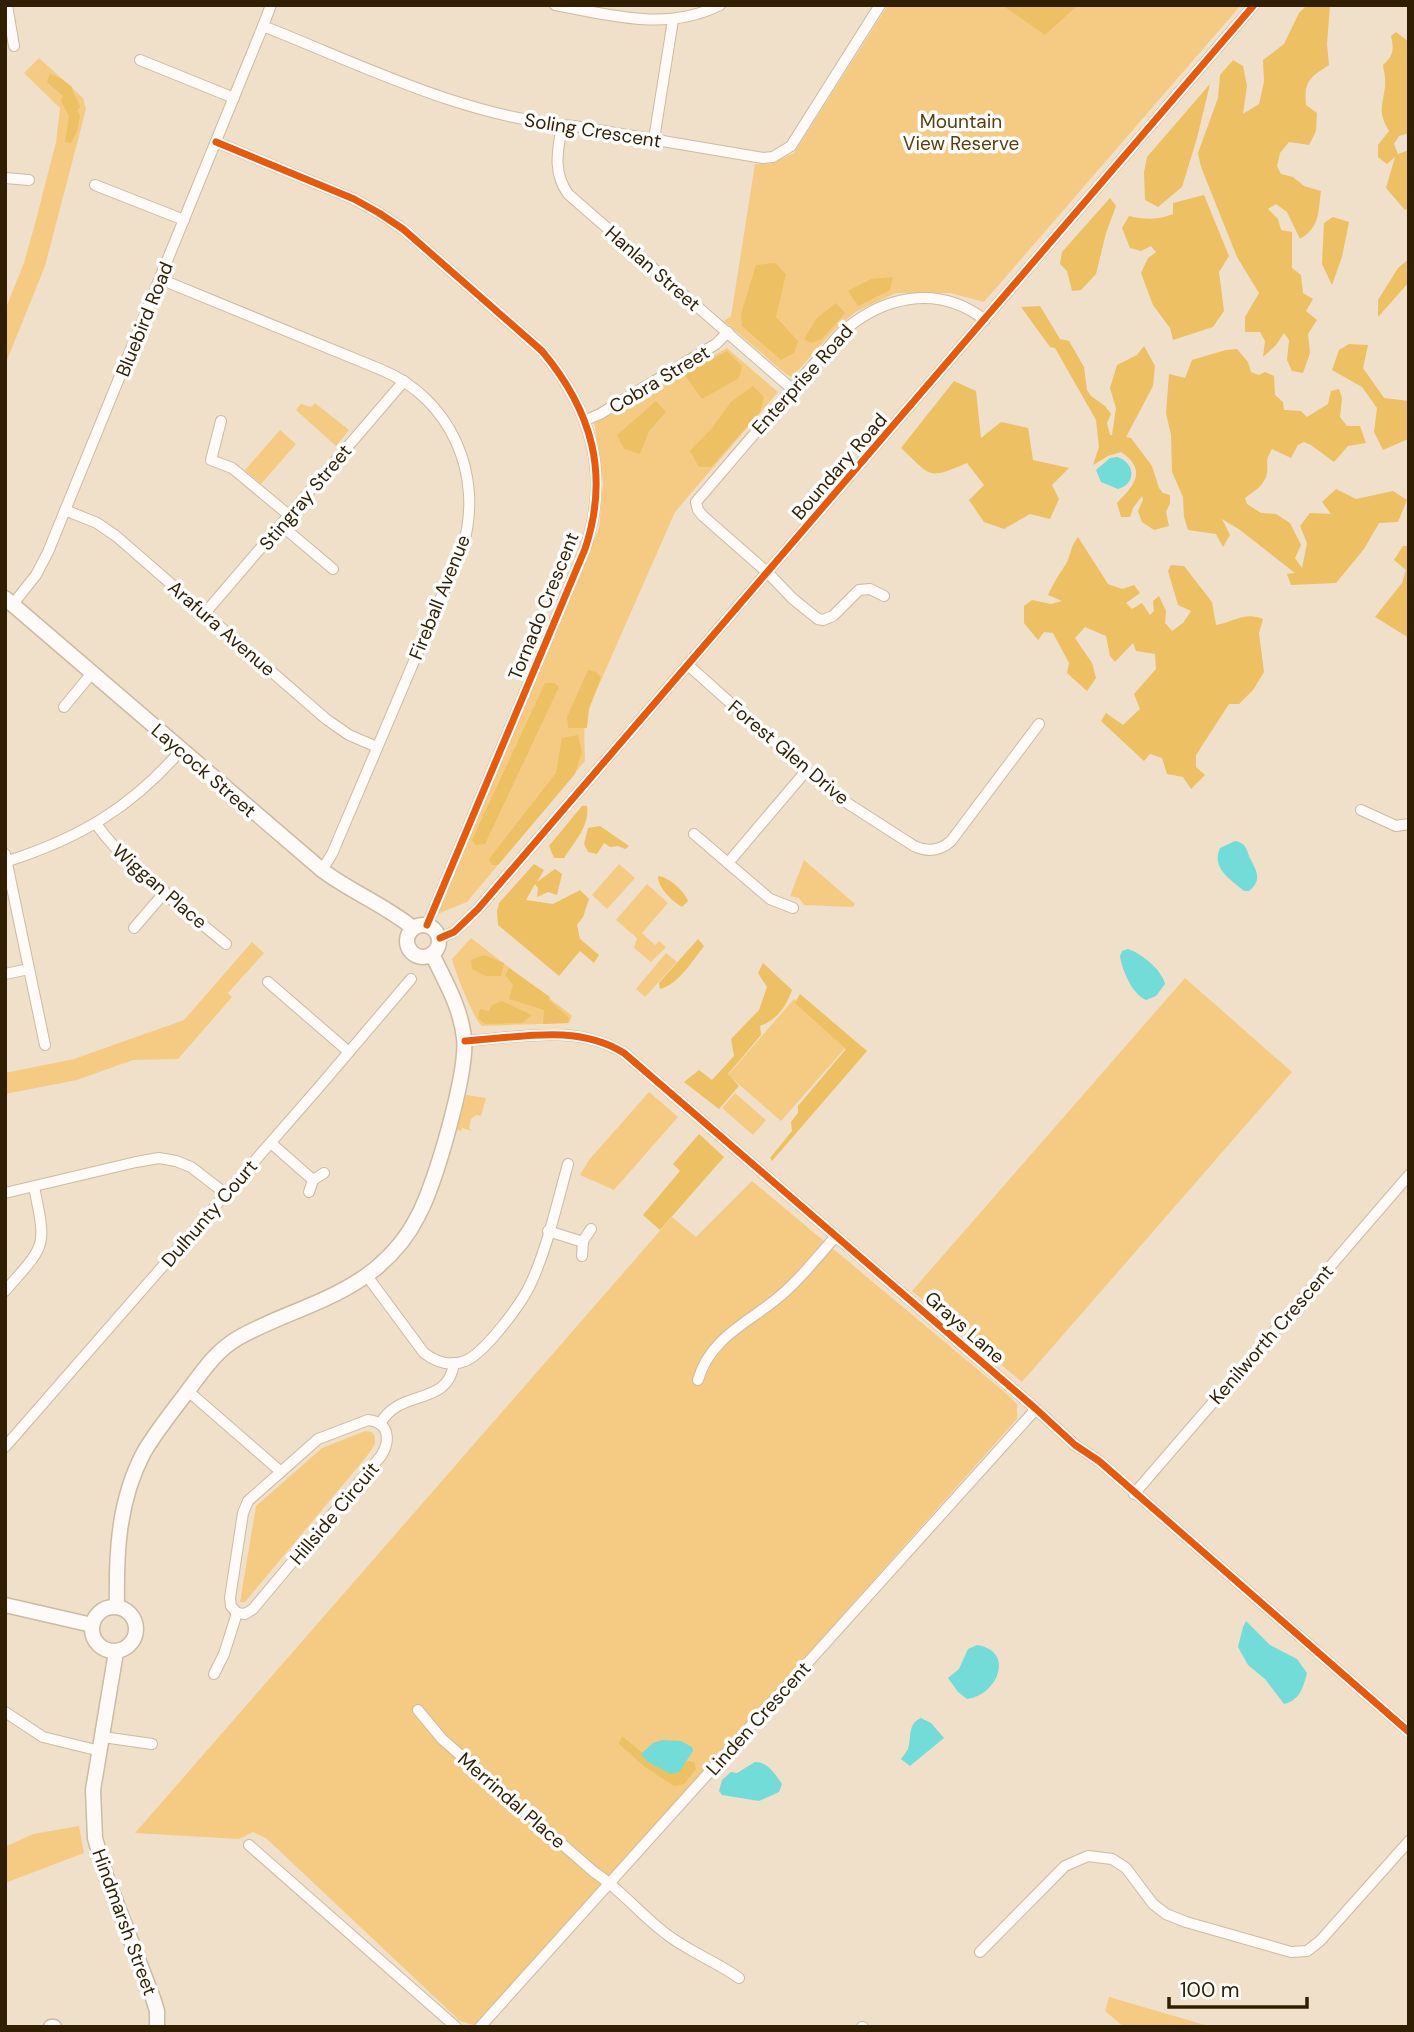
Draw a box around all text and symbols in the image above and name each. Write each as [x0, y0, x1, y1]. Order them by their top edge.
street label: Soling Crescent [523, 107, 663, 154]
park label: Mountain View Reserve [903, 109, 1019, 156]
street label: Hanlan Street [600, 220, 706, 317]
street label: Bluebird Road [110, 258, 179, 380]
street label: Enterprise Road [746, 319, 858, 440]
street label: Cobra Street [604, 340, 714, 419]
street label: Boundary Road [786, 408, 893, 525]
street label: Stingray Street [254, 439, 357, 556]
street label: Tornado Crescent [502, 529, 585, 684]
street label: Fireball Avenue [403, 531, 476, 663]
street label: Arafura Avenue [163, 575, 281, 682]
street label: Forest Glen Drive [723, 694, 854, 810]
street label: Laycock Street [146, 718, 261, 823]
street label: Wiggan Place [107, 838, 212, 934]
street label: Dulhunty Court [156, 1154, 263, 1272]
street label: Kenilworth Crescent [1204, 1259, 1339, 1409]
street label: Grays Lane [919, 1286, 1010, 1369]
street label: Hillside Circuit [284, 1457, 385, 1570]
street label: Linden Crescent [701, 1656, 816, 1780]
street label: Merrindal Place [452, 1747, 571, 1854]
street label: Hindmarsh Street [86, 1846, 163, 1999]
scale bar [1169, 1966, 1307, 2010]
text: 100 m [1180, 1976, 1240, 2004]

